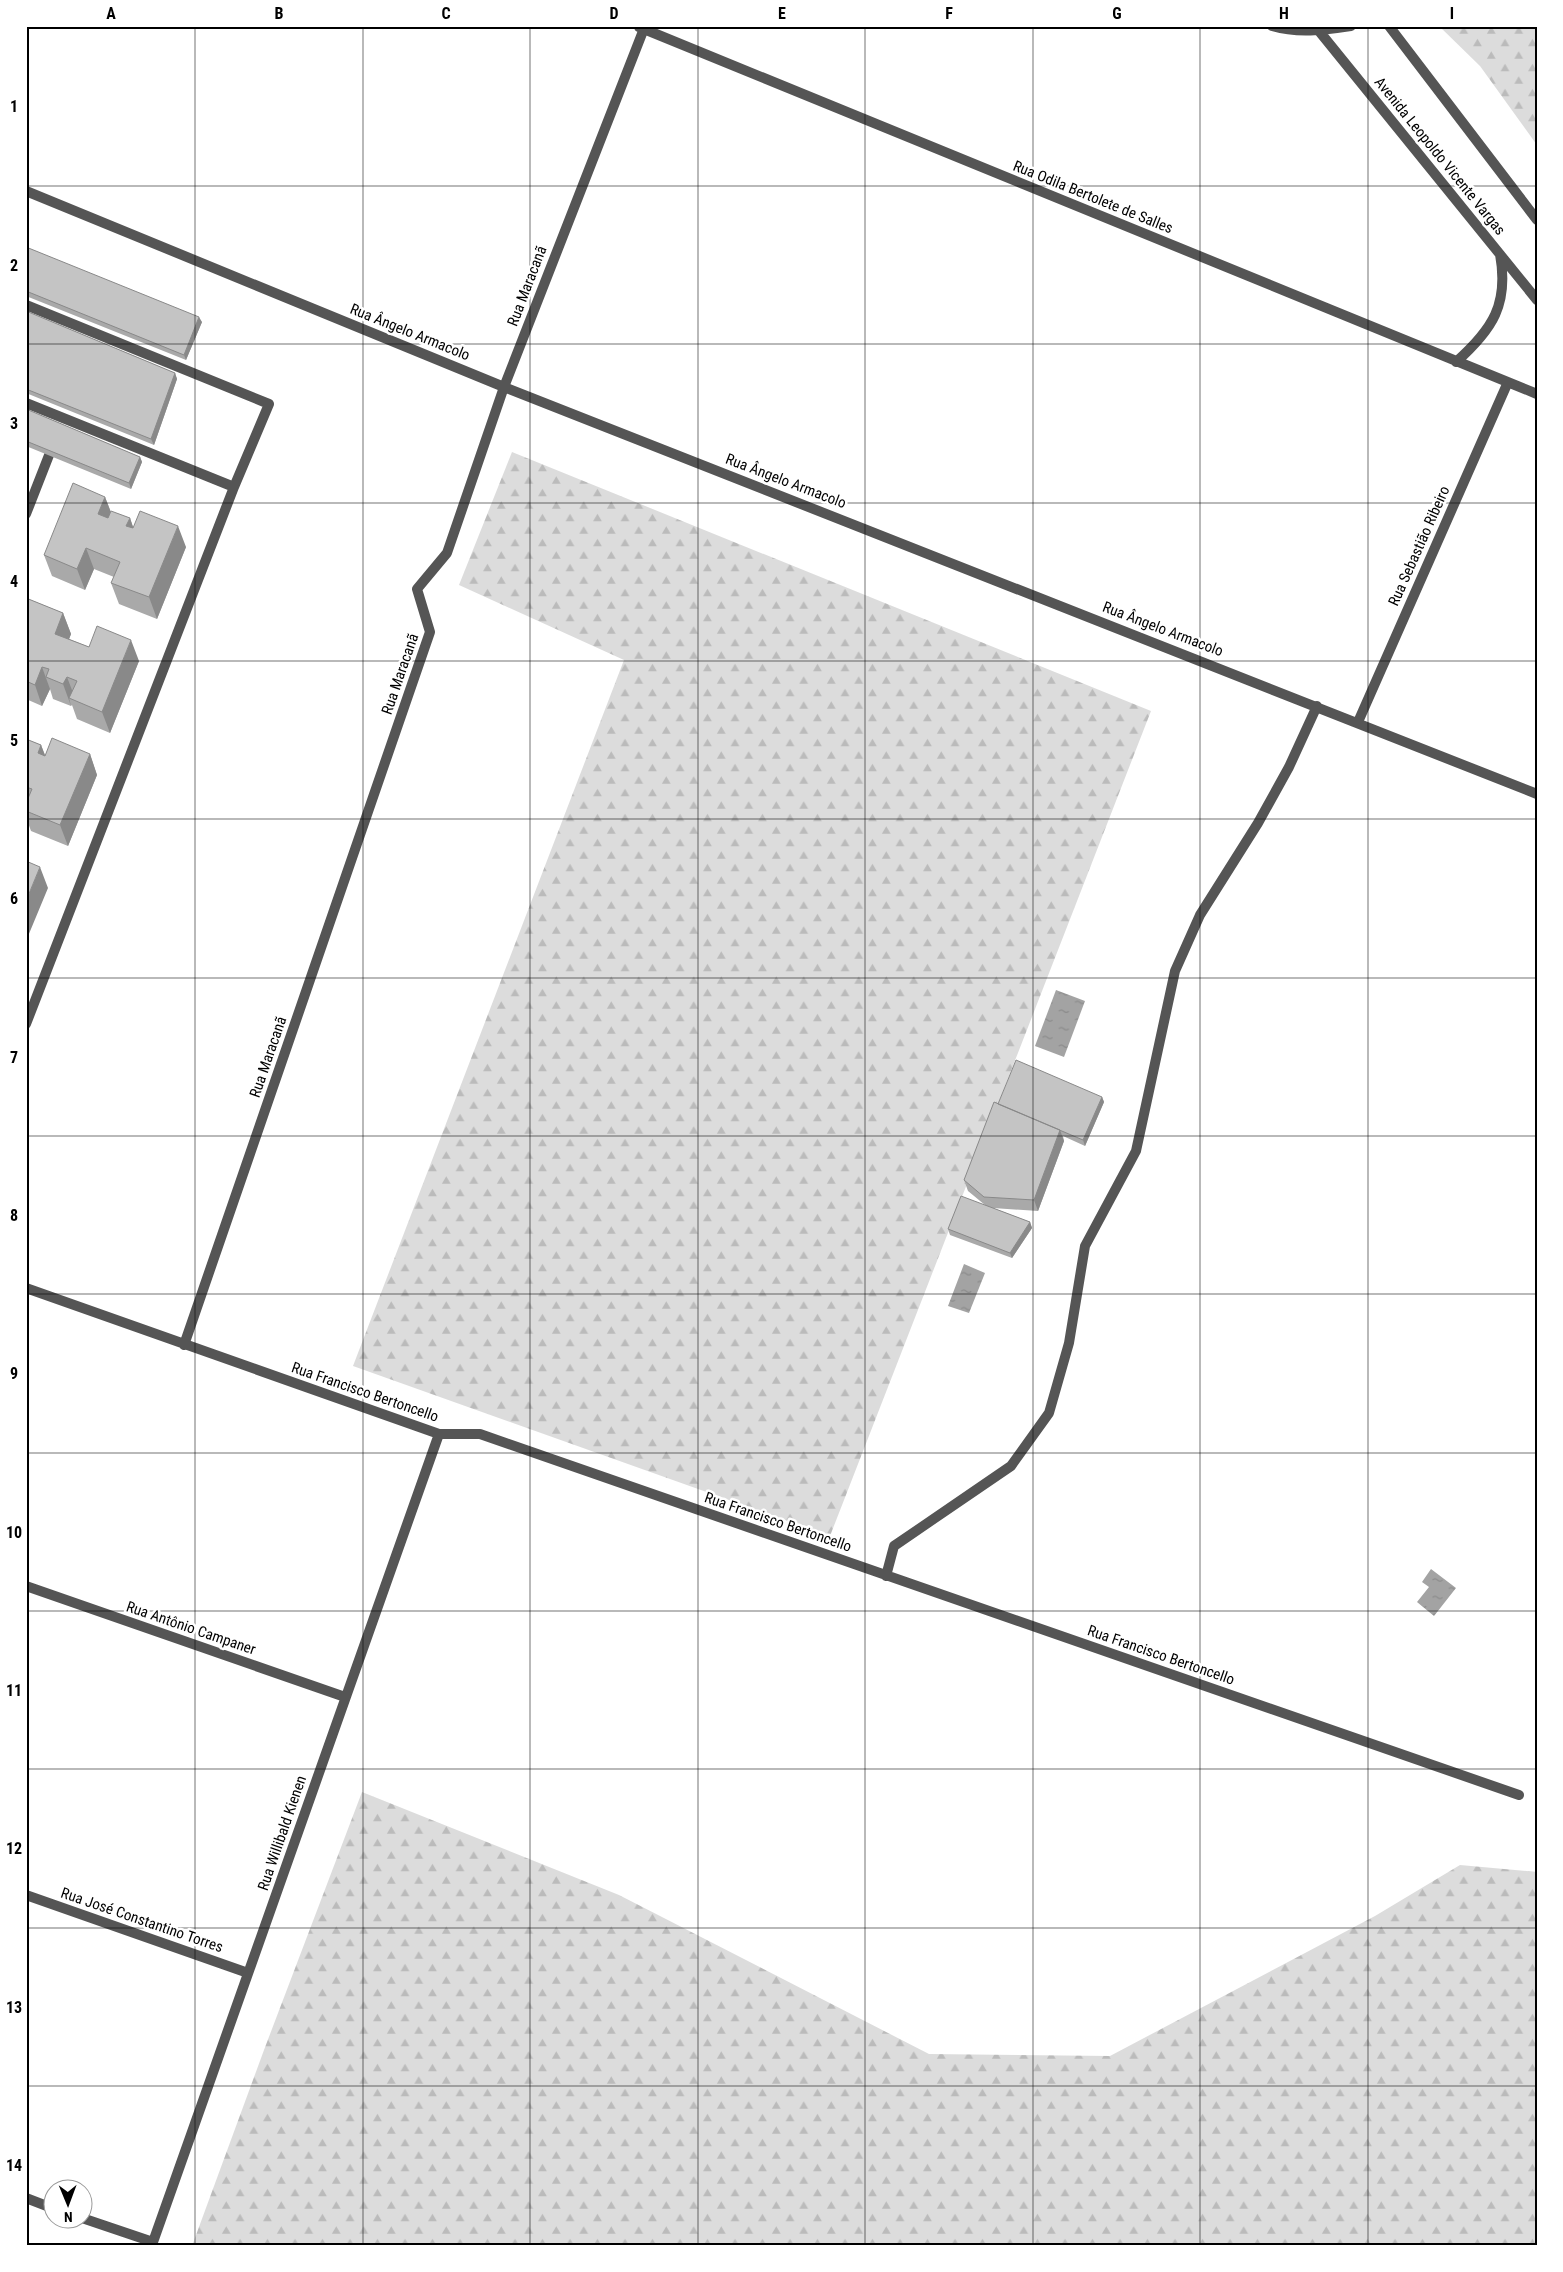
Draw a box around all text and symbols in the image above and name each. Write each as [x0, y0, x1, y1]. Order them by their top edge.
text: A [106, 4, 116, 23]
text: B [275, 4, 284, 23]
text: C [441, 4, 451, 23]
text: D [609, 4, 619, 23]
text: E [778, 4, 786, 23]
text: F [945, 4, 953, 23]
text: G [1112, 4, 1122, 23]
text: H [1279, 4, 1289, 23]
text: I [1450, 4, 1454, 23]
street label: Avenida Leopoldo Vicente Vargas [1371, 73, 1509, 239]
text: 1 [10, 97, 18, 116]
street label: Rua Odila Bertolete de Salles [1010, 157, 1176, 237]
street label: Rua Maracanã [503, 243, 551, 329]
text: 2 [10, 256, 18, 275]
street label: Rua Ângelo Armacolo [347, 300, 473, 364]
text: 3 [10, 414, 18, 433]
street label: Rua Ângelo Armacolo [723, 450, 849, 512]
street label: Rua Sebastião Ribeiro [1384, 483, 1454, 609]
text: 4 [10, 572, 18, 591]
street label: Rua Ângelo Armacolo [1100, 598, 1226, 660]
street label: Rua Maracanã [378, 631, 422, 717]
text: 5 [10, 731, 18, 750]
text: 6 [10, 889, 18, 908]
street label: Rua Maracanã [246, 1014, 290, 1100]
text: 7 [10, 1048, 18, 1067]
text: 8 [10, 1206, 18, 1225]
street label: Rua Francisco Bertoncello [289, 1358, 441, 1426]
text: 9 [10, 1364, 18, 1383]
street label: Rua Francisco Bertoncello [702, 1488, 854, 1556]
text: 10 [6, 1523, 22, 1542]
street label: Rua Antônio Campaner [124, 1597, 258, 1659]
street label: Rua Francisco Bertoncello [1085, 1621, 1237, 1689]
text: 11 [6, 1681, 22, 1700]
street label: Rua Willibald Kienen [254, 1773, 310, 1893]
text: 12 [6, 1839, 22, 1858]
street label: Rua José Constantino Torres [59, 1884, 226, 1956]
text: 13 [6, 1998, 22, 2017]
text: 14 [6, 2156, 22, 2175]
north arrow [42, 2180, 92, 2230]
text: N [64, 2209, 73, 2225]

